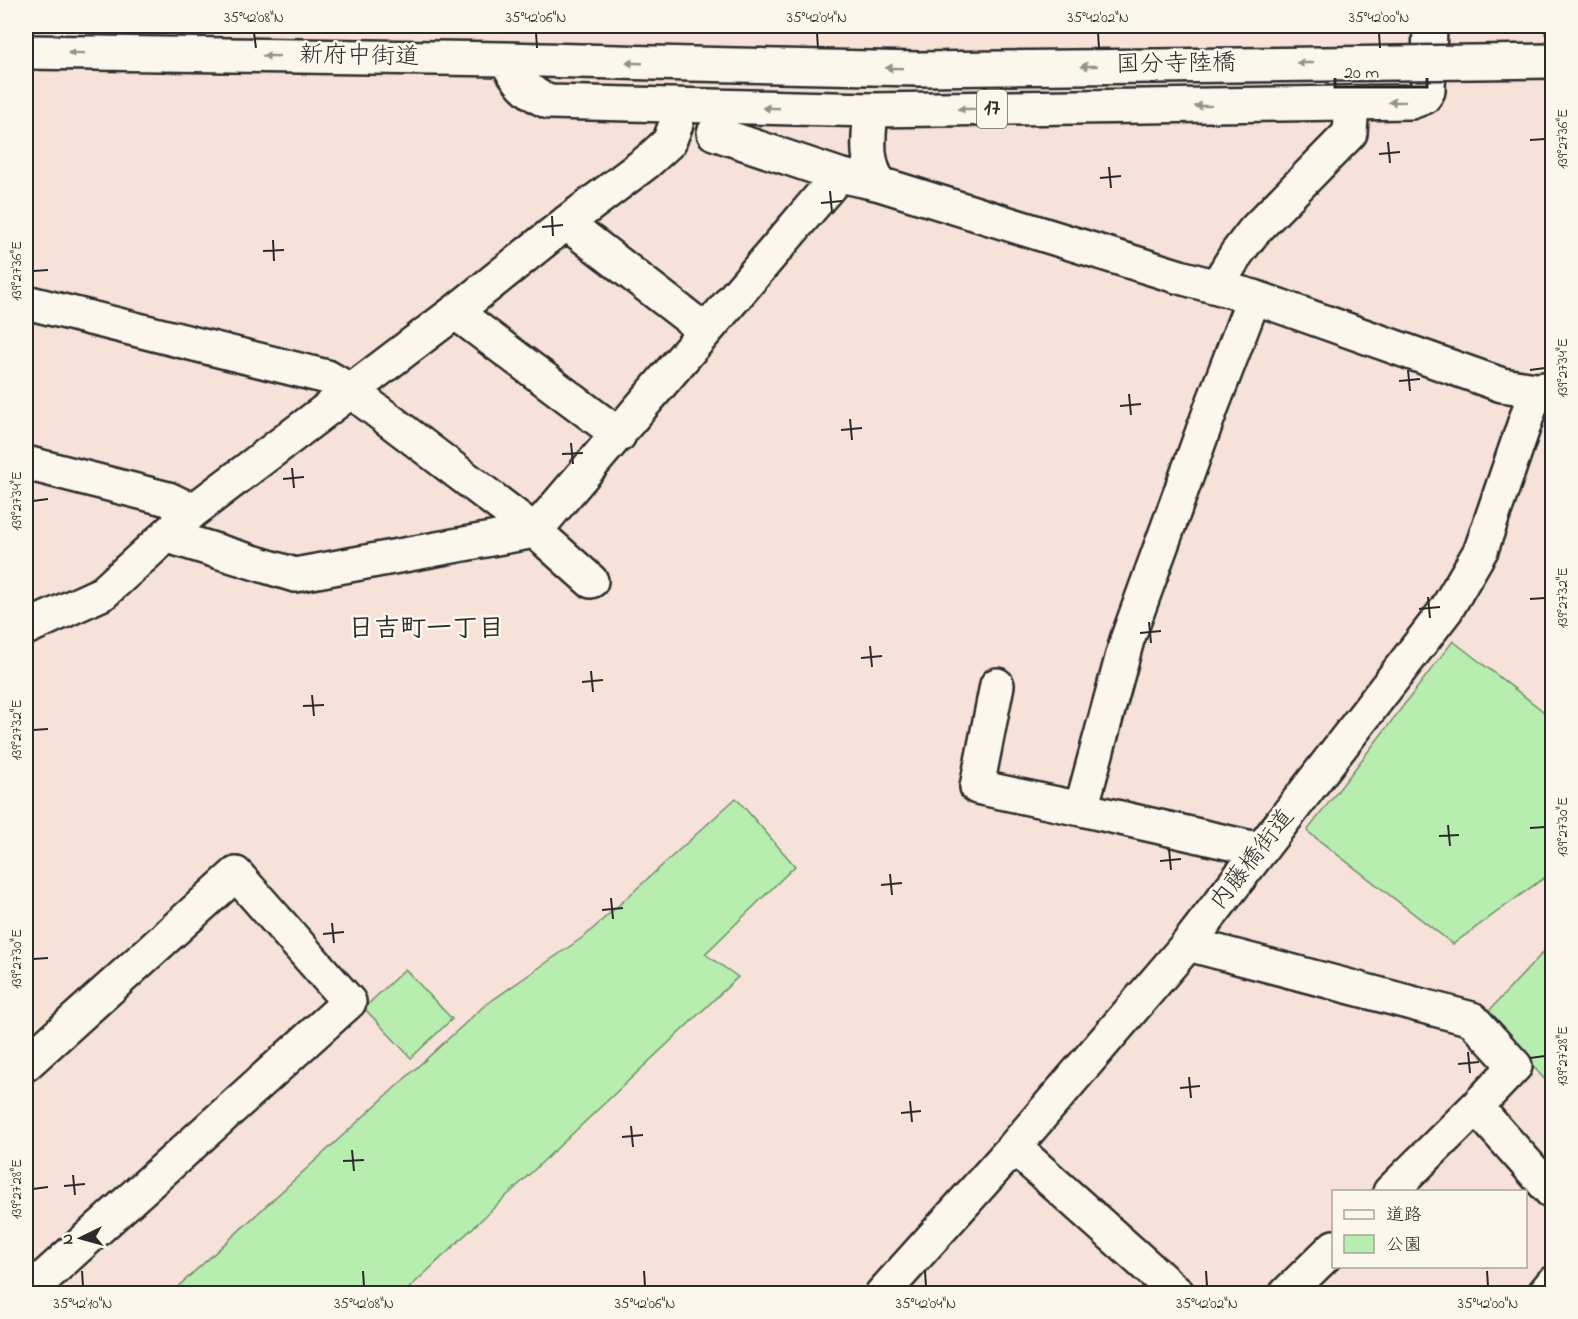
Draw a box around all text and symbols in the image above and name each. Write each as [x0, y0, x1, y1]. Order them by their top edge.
text: 35°42'08"N [224, 7, 284, 29]
text: 35°42'06"N [506, 7, 566, 29]
text: 35°42'04"N [787, 7, 847, 29]
text: 35°42'02"N [1067, 7, 1129, 29]
text: 35°42'00"N [1349, 7, 1409, 29]
street label: 新府中街道 [299, 38, 419, 76]
street label: 国分寺陸橋 [1116, 46, 1236, 84]
one-way arrow [67, 48, 86, 58]
one-way arrow [262, 51, 281, 61]
scale bar [1335, 51, 1426, 89]
one-way arrow [624, 58, 643, 68]
one-way arrow [1296, 58, 1315, 68]
one-way arrow [1080, 61, 1099, 71]
text: 20 m [1344, 61, 1379, 87]
one-way arrow [885, 63, 904, 73]
road number: 17 [977, 90, 1007, 128]
one-way arrow [1388, 97, 1407, 107]
one-way arrow [1193, 101, 1212, 110]
one-way arrow [761, 103, 780, 112]
one-way arrow [956, 104, 975, 114]
text: 139°27'36"E [1552, 109, 1574, 169]
text: 139°27'36"E [6, 241, 28, 301]
text: 139°27'34"E [1552, 338, 1574, 398]
text: 139°27'34"E [6, 471, 28, 531]
text: 139°27'32"E [1552, 568, 1574, 628]
district label: 日吉町一丁目 [348, 611, 504, 649]
text: 139°27'32"E [6, 700, 28, 760]
text: 139°27'30"E [1552, 797, 1574, 857]
street label: 内藤橋街道 [1202, 802, 1304, 918]
text: 139°27'30"E [6, 929, 28, 989]
text: 139°27'28"E [1552, 1026, 1574, 1086]
text: 139°27'28"E [6, 1159, 28, 1219]
legend [1332, 1190, 1527, 1268]
text: 道路 [1386, 1203, 1422, 1229]
north arrow [51, 1208, 111, 1268]
text: N [56, 1233, 80, 1246]
text: 公園 [1386, 1233, 1422, 1259]
text: 35°42'10"N [54, 1293, 112, 1315]
text: 35°42'08"N [334, 1293, 394, 1315]
text: 35°42'06"N [615, 1293, 675, 1315]
text: 35°42'04"N [896, 1293, 956, 1315]
text: 35°42'02"N [1176, 1293, 1238, 1315]
text: 35°42'00"N [1458, 1293, 1518, 1315]

